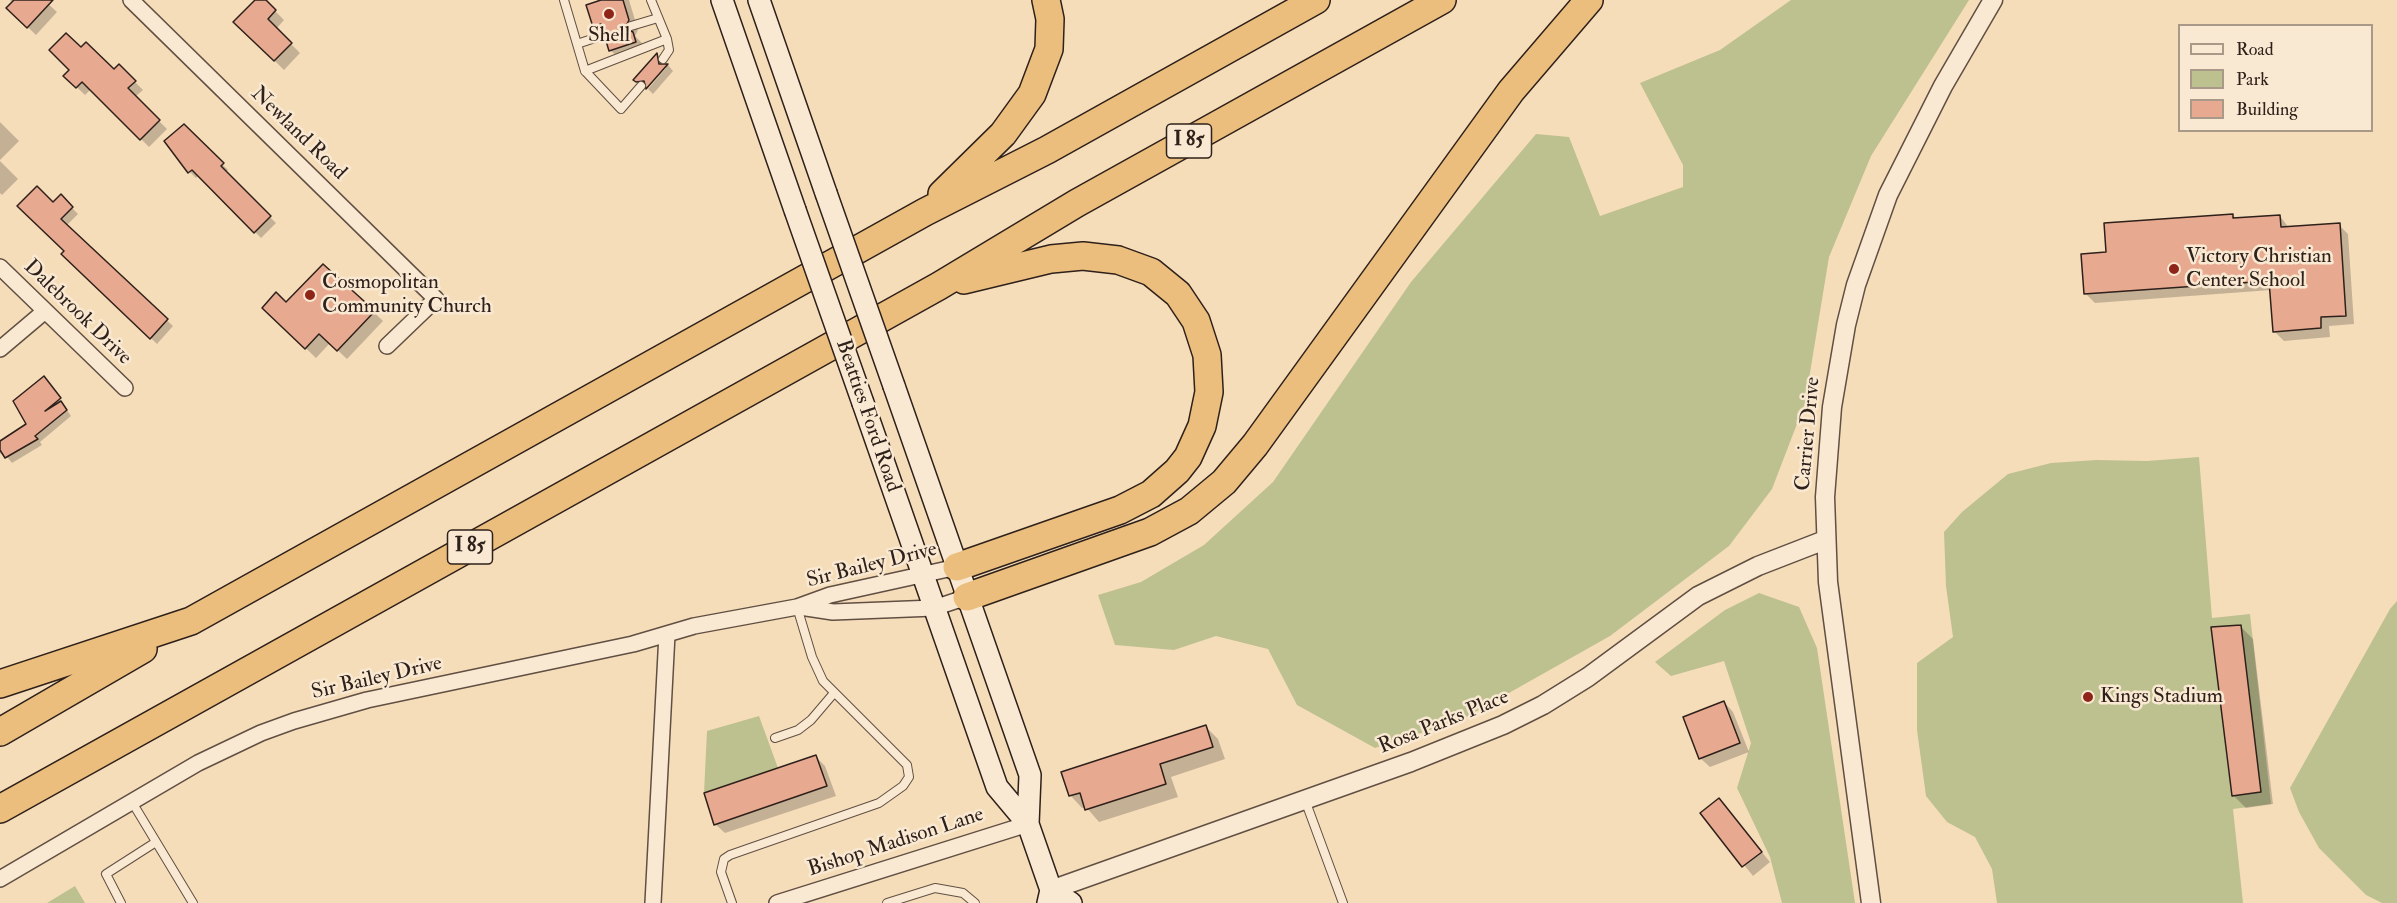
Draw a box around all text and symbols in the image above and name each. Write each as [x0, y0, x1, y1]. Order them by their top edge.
marker: Shell [602, 7, 616, 21]
place label: Shell [588, 23, 630, 49]
legend [2178, 24, 2373, 132]
text: Road [2236, 38, 2274, 61]
text: Park [2236, 68, 2269, 91]
street label: Newland Road [245, 82, 351, 186]
text: Building [2236, 98, 2298, 121]
road number: I 85 [1166, 124, 1212, 158]
place label: Victory Christian Center School [2186, 244, 2332, 294]
street label: Dalebrook Drive [18, 255, 136, 371]
marker: Victory Christian Center School [2167, 262, 2181, 276]
place label: Cosmopolitan Community Church [322, 270, 492, 320]
marker: Cosmopolitan Community Church [303, 288, 317, 302]
street label: Beatties Ford Road [829, 336, 905, 496]
street label: Carrier Drive [1791, 376, 1827, 492]
road number: I 85 [448, 530, 492, 564]
street label: Sir Bailey Drive [804, 538, 940, 594]
street label: Sir Bailey Drive [309, 652, 445, 706]
place label: Kings Stadium [2100, 684, 2223, 710]
street label: Rosa Parks Place [1375, 685, 1513, 761]
marker: Kings Stadium [2081, 690, 2095, 704]
street label: Bishop Madison Lane [805, 803, 987, 883]

